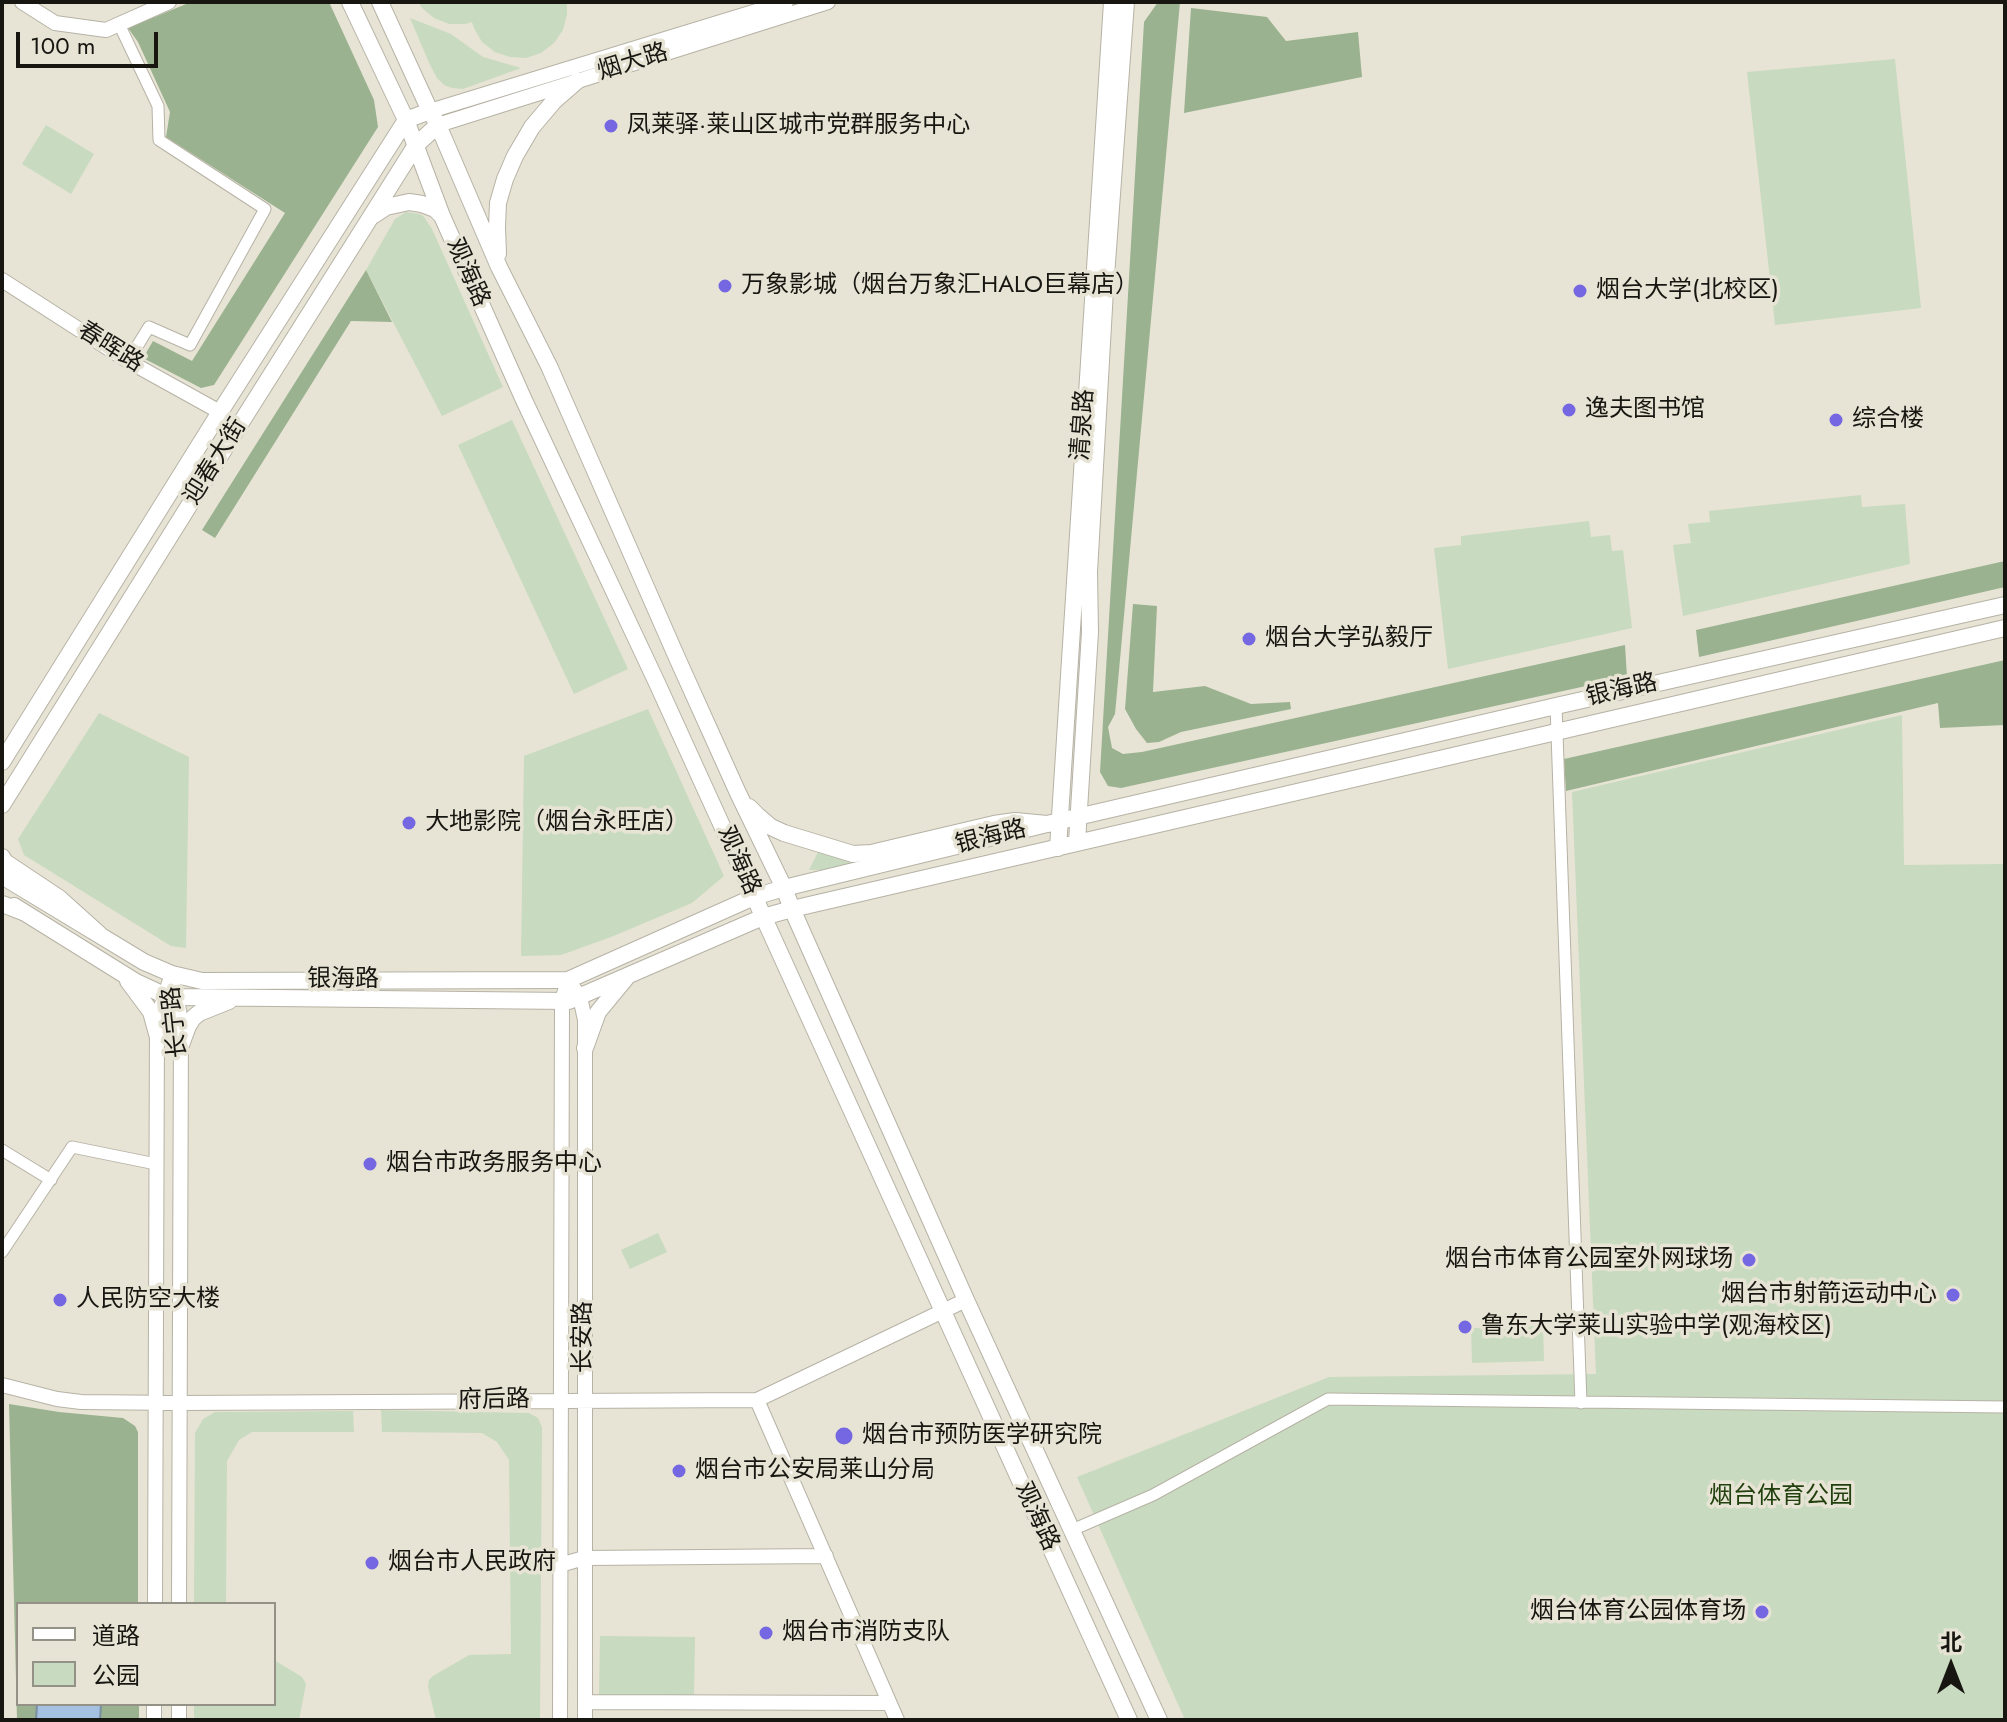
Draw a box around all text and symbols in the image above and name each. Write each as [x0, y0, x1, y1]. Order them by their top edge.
scale bar [20, 16, 162, 66]
text: 100 m [30, 28, 96, 63]
street label: 烟大路 [594, 39, 672, 87]
place label: 凤莱驿·莱山区城市党群服务中心 [627, 112, 970, 140]
marker: 凤莱驿·莱山区城市党群服务中心 [602, 117, 620, 135]
street label: 观海路 [439, 234, 495, 312]
place label: 万象影城（烟台万象汇HALO巨幕店） [741, 272, 1139, 300]
marker: 万象影城（烟台万象汇HALO巨幕店） [716, 277, 734, 295]
place label: 烟台大学(北校区) [1596, 277, 1779, 305]
marker: 烟台大学(北校区) [1571, 282, 1589, 300]
street label: 春晖路 [72, 317, 148, 379]
street label: 清泉路 [1067, 388, 1101, 462]
place label: 逸夫图书馆 [1585, 396, 1705, 424]
marker: 逸夫图书馆 [1560, 401, 1578, 419]
place label: 综合楼 [1852, 406, 1924, 434]
marker: 综合楼 [1827, 411, 1845, 429]
street label: 迎春大街 [178, 414, 254, 510]
place label: 烟台大学弘毅厅 [1265, 625, 1433, 653]
marker: 烟台大学弘毅厅 [1240, 630, 1258, 648]
street label: 银海路 [1584, 669, 1660, 713]
place label: 大地影院（烟台永旺店） [425, 809, 689, 837]
marker: 大地影院（烟台永旺店） [400, 814, 418, 832]
street label: 银海路 [953, 815, 1029, 861]
street label: 观海路 [710, 822, 766, 900]
street label: 银海路 [307, 966, 379, 994]
street label: 长宁路 [158, 985, 194, 1059]
place label: 烟台市政务服务中心 [386, 1150, 602, 1178]
marker: 烟台市政务服务中心 [361, 1155, 379, 1173]
place label: 烟台市体育公园室外网球场 [1445, 1246, 1733, 1274]
marker: 烟台市体育公园室外网球场 [1740, 1251, 1758, 1269]
place label: 烟台市射箭运动中心 [1721, 1281, 1937, 1309]
place label: 人民防空大楼 [76, 1286, 220, 1314]
marker: 烟台市射箭运动中心 [1944, 1286, 1962, 1304]
marker: 人民防空大楼 [51, 1291, 69, 1309]
street label: 长安路 [570, 1301, 598, 1373]
place label: 鲁东大学莱山实验中学(观海校区) [1481, 1313, 1832, 1341]
marker: 鲁东大学莱山实验中学(观海校区) [1456, 1318, 1474, 1336]
street label: 府后路 [458, 1386, 530, 1416]
place label: 烟台市预防医学研究院 [862, 1422, 1102, 1450]
marker: 烟台市预防医学研究院 [833, 1425, 855, 1447]
place label: 烟台市公安局莱山分局 [695, 1457, 935, 1485]
marker: 烟台市公安局莱山分局 [670, 1462, 688, 1480]
street label: 观海路 [1008, 1478, 1064, 1556]
park label: 烟台体育公园 [1709, 1483, 1853, 1511]
place label: 烟台市人民政府 [388, 1549, 556, 1577]
marker: 烟台市人民政府 [363, 1554, 381, 1572]
place label: 烟台体育公园体育场 [1530, 1598, 1746, 1626]
legend [16, 1602, 276, 1706]
marker: 烟台体育公园体育场 [1753, 1603, 1771, 1621]
text: 道路 [92, 1618, 140, 1653]
place label: 烟台市消防支队 [782, 1619, 950, 1647]
marker: 烟台市消防支队 [757, 1624, 775, 1642]
north arrow [1911, 1626, 1991, 1706]
text: 北 [1940, 1626, 1962, 1658]
text: 公园 [92, 1658, 140, 1693]

